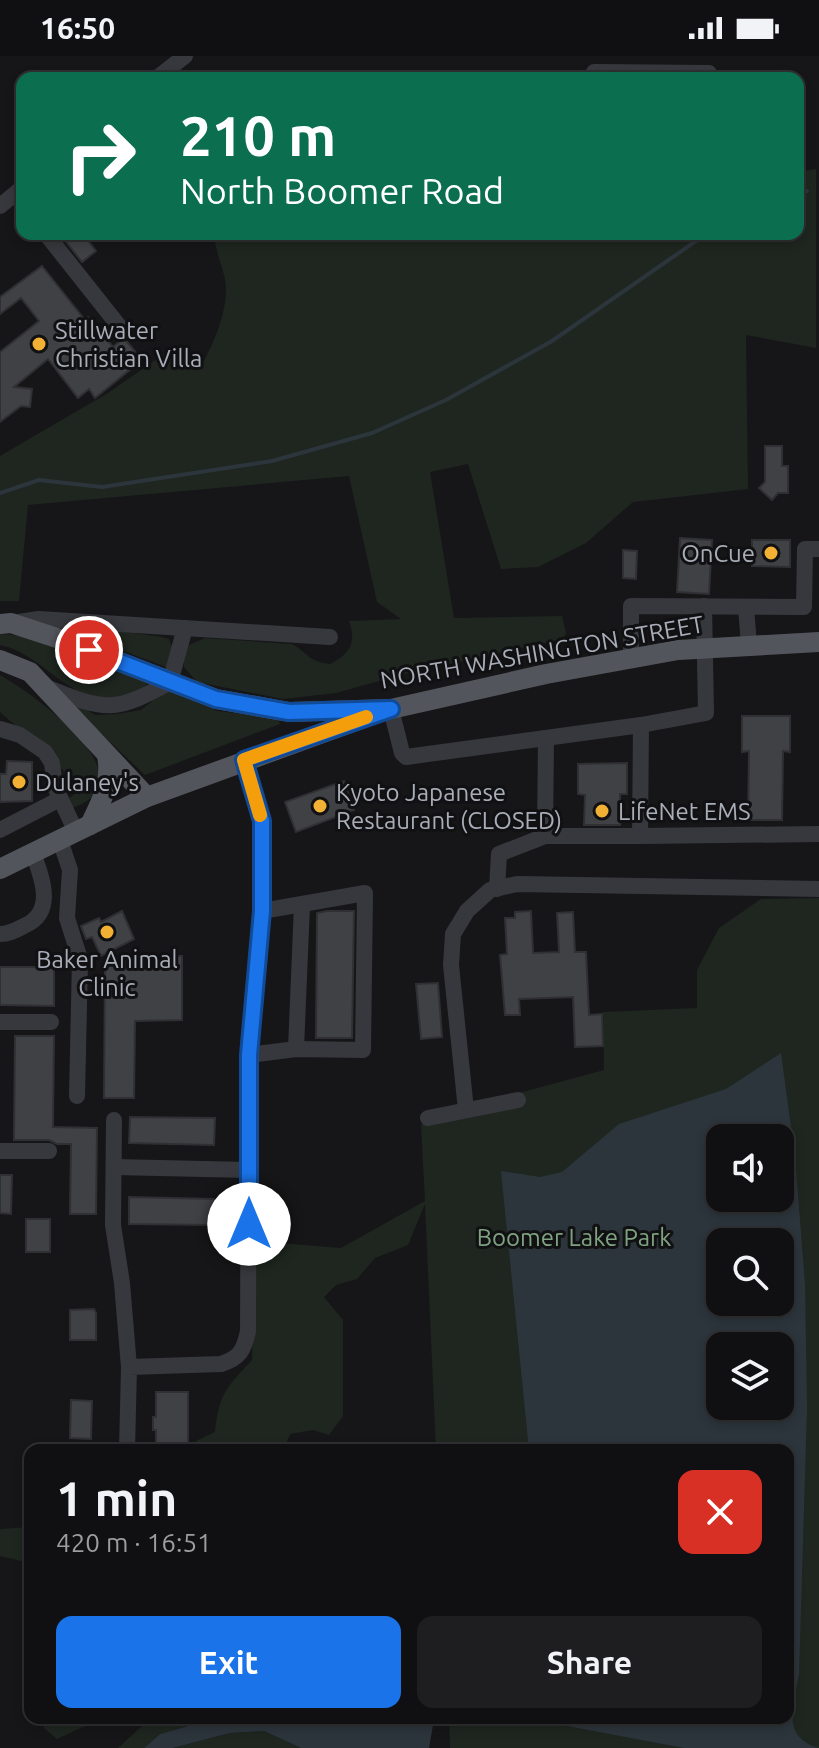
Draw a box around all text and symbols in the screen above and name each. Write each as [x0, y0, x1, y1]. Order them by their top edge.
text: 16:50 [40, 11, 115, 45]
icon: right [48, 104, 152, 208]
text: 210 m [180, 104, 336, 167]
text: North Boomer Road [180, 170, 504, 211]
place label: Stillwater Christian Villa [55, 317, 202, 372]
marker: Stillwater Christian Villa [30, 335, 48, 353]
place label: OnCue [681, 540, 755, 567]
marker: OnCue [762, 544, 780, 562]
street label: NORTH WASHINGTON STREET [378, 610, 706, 694]
pin [55, 616, 123, 684]
icon: arrive [67, 628, 111, 672]
place label: Dulaney's [35, 769, 139, 796]
marker: Dulaney's [10, 773, 28, 791]
place label: Kyoto Japanese Restaurant (CLOSED) [336, 779, 562, 834]
marker: Kyoto Japanese Restaurant (CLOSED) [311, 797, 329, 815]
place label: LifeNet EMS [618, 798, 751, 825]
marker: LifeNet EMS [593, 802, 611, 820]
marker: Baker Animal Clinic [98, 923, 116, 941]
place label: Baker Animal Clinic [36, 946, 178, 1001]
map controls [706, 1124, 794, 1420]
button: sound [706, 1124, 794, 1212]
position arrow [207, 1182, 291, 1266]
park label: Boomer Lake Park [477, 1224, 671, 1251]
button: search [706, 1228, 794, 1316]
button: layers [706, 1332, 794, 1420]
button: close [678, 1470, 762, 1554]
text: 1 min [56, 1471, 177, 1525]
text: 420 m · 16:51 [56, 1528, 212, 1557]
button: Exit [56, 1616, 401, 1708]
button: Share [417, 1616, 762, 1708]

